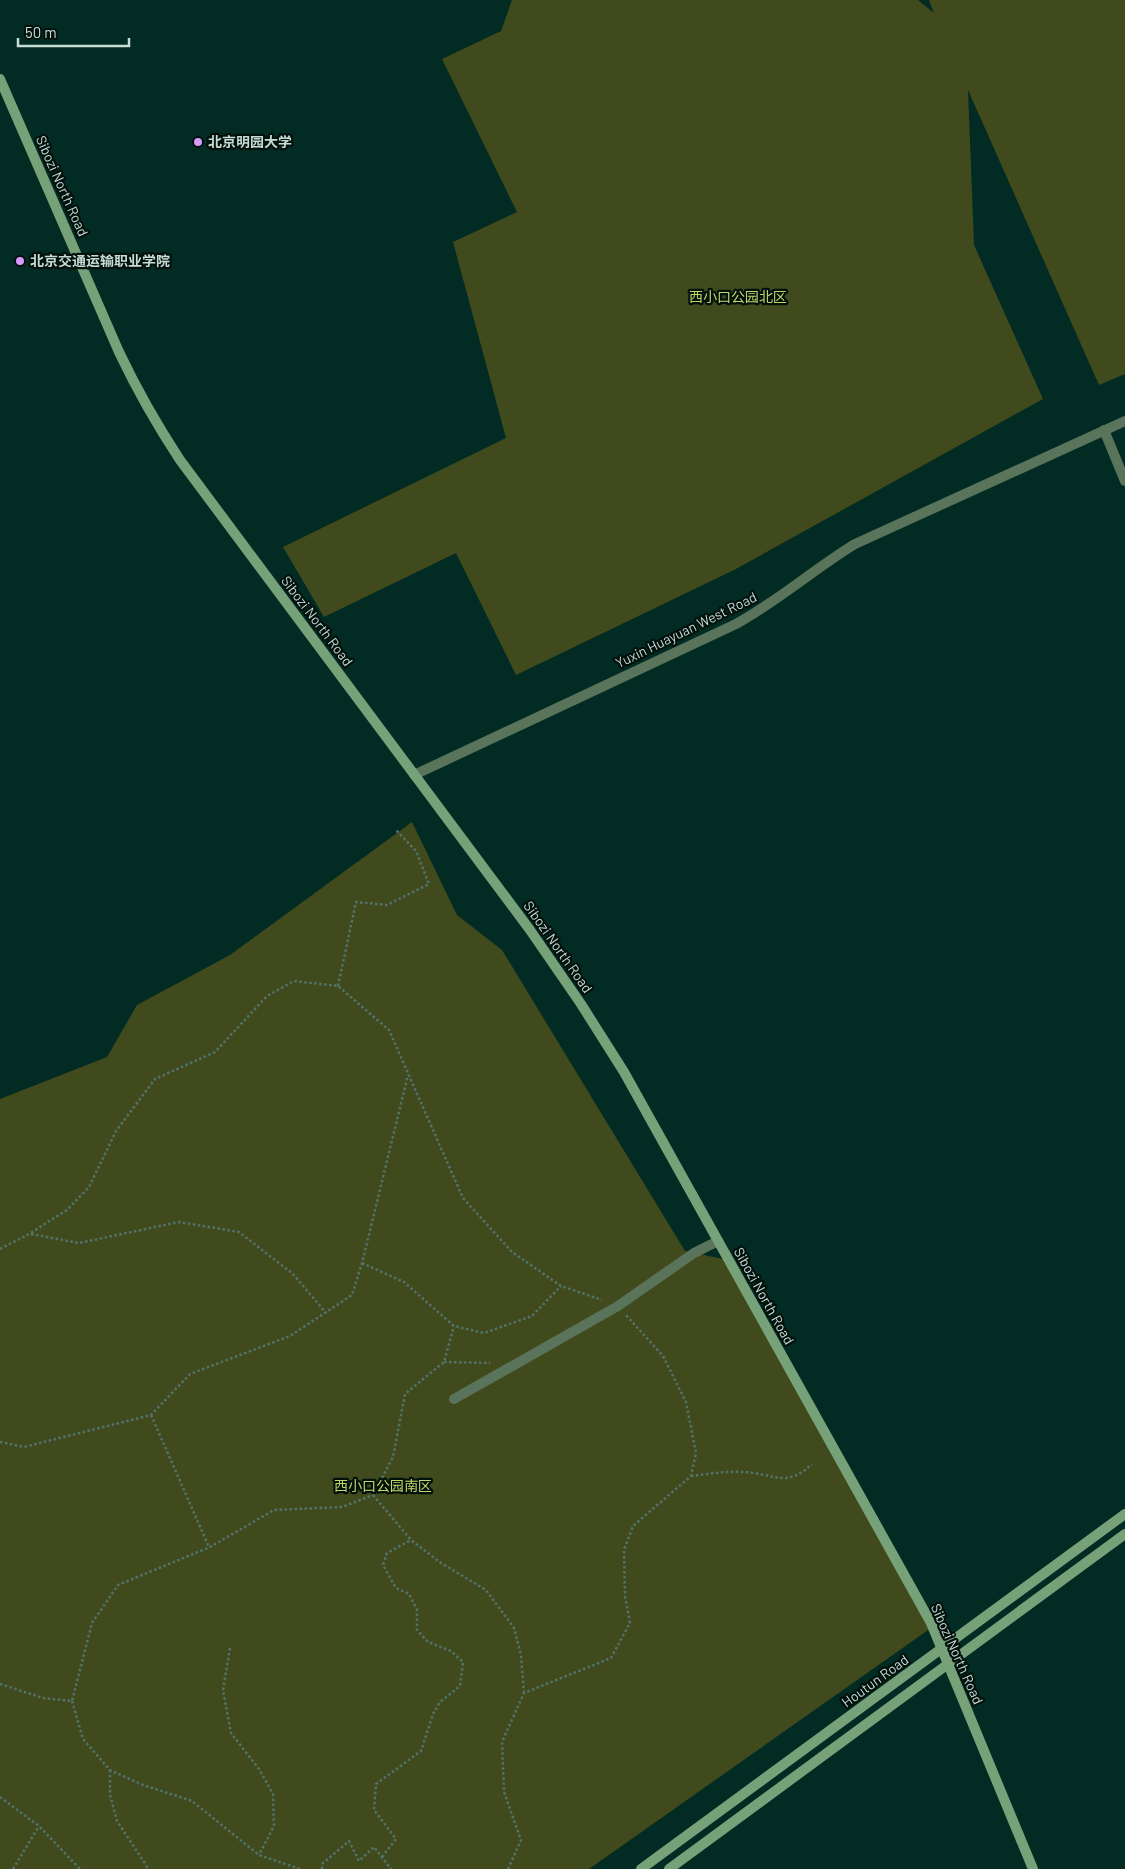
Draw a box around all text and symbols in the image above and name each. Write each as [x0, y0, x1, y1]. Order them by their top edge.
scale bar [18, 15, 129, 47]
text: 50 m [25, 23, 57, 41]
street label: Sibozi North Road [33, 133, 92, 239]
place label: 北京明园大学 [208, 133, 292, 150]
marker: 北京明园大学 [192, 136, 204, 148]
place label: 北京交通运输职业学院 [30, 252, 170, 269]
marker: 北京交通运输职业学院 [14, 255, 26, 267]
park label: 西小口公园北区 [689, 288, 787, 305]
street label: Sibozi North Road [278, 572, 357, 669]
street label: Yuxin Huayuan West Road [612, 588, 759, 671]
street label: Sibozi North Road [520, 897, 596, 996]
street label: Sibozi North Road [731, 1244, 798, 1347]
park label: 西小口公园南区 [334, 1477, 432, 1494]
street label: Sibozi North Road [928, 1601, 987, 1707]
street label: Houtun Road [838, 1651, 911, 1710]

